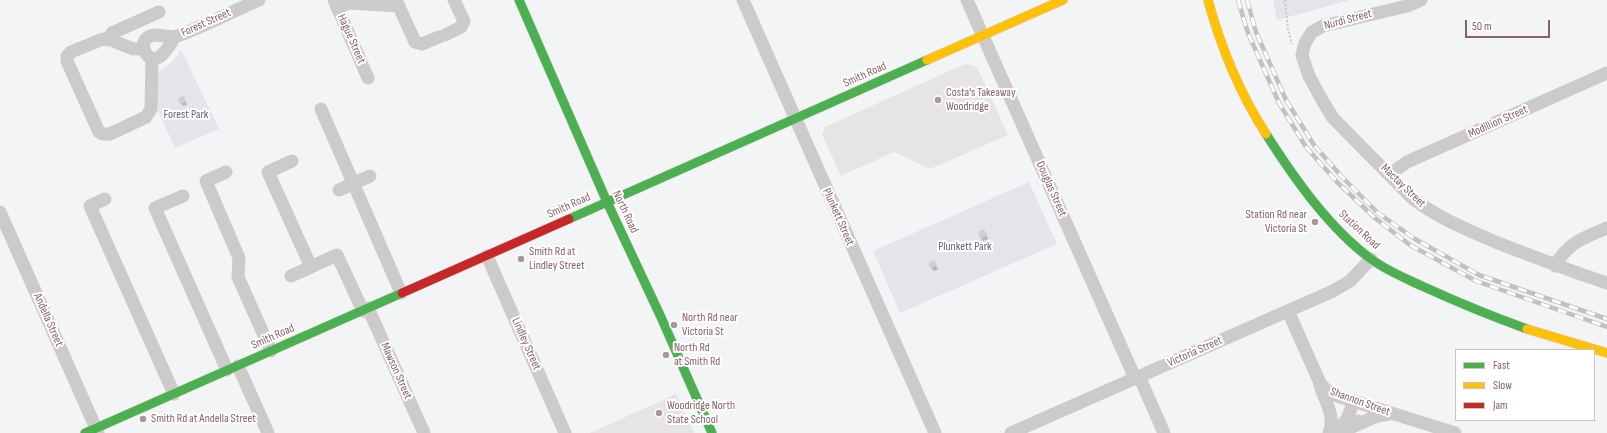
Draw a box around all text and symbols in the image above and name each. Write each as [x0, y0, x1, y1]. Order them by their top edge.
street label: Forest Street [179, 6, 233, 40]
street label: Nurdi Street [1323, 7, 1373, 33]
street label: Hague Street [334, 12, 368, 66]
scale bar [1467, 12, 1552, 38]
text: 50 m [1472, 19, 1492, 34]
street label: Smith Road [841, 59, 889, 91]
place label: Costa's Takeaway Woodridge [946, 86, 1016, 114]
marker: Costa's Takeaway Woodridge [933, 95, 943, 105]
street label: Modillion Street [1466, 102, 1530, 142]
park label: Forest Park [164, 108, 208, 122]
street label: Douglas Street [1032, 159, 1070, 219]
street label: Mactay Street [1378, 161, 1428, 211]
street label: Plunkett Street [819, 186, 857, 248]
street label: North Road [609, 188, 641, 236]
street label: Smith Road [545, 190, 593, 222]
street label: Station Road [1335, 207, 1383, 253]
place label: Station Rd near Victoria St [1245, 208, 1307, 236]
marker: Station Rd near Victoria St [1310, 217, 1320, 227]
park label: Plunkett Park [938, 240, 992, 254]
place label: Smith Rd at Lindley Street [529, 245, 585, 273]
marker: Smith Rd at Lindley Street [516, 254, 526, 264]
street label: Andella Street [30, 291, 66, 349]
place label: North Rd near Victoria St [682, 311, 738, 339]
street label: Lindley Street [508, 316, 544, 372]
marker: North Rd near Victoria St [669, 320, 679, 330]
street label: Smith Road [249, 321, 297, 353]
street label: Victoria Street [1165, 334, 1225, 370]
street label: Mawson Street [377, 341, 415, 401]
place label: North Rd at Smith Rd [674, 341, 720, 369]
legend [1455, 349, 1595, 421]
marker: North Rd at Smith Rd [661, 350, 671, 360]
text: Fast [1493, 358, 1510, 373]
text: Slow [1493, 378, 1512, 393]
street label: Shannon Street [1328, 385, 1392, 419]
text: Jam [1493, 398, 1508, 413]
place label: Woodridge North State School [667, 399, 735, 427]
marker: Woodridge North State School [654, 408, 664, 418]
place label: Smith Rd at Andella Street [151, 412, 256, 426]
marker: Smith Rd at Andella Street [138, 414, 148, 424]

